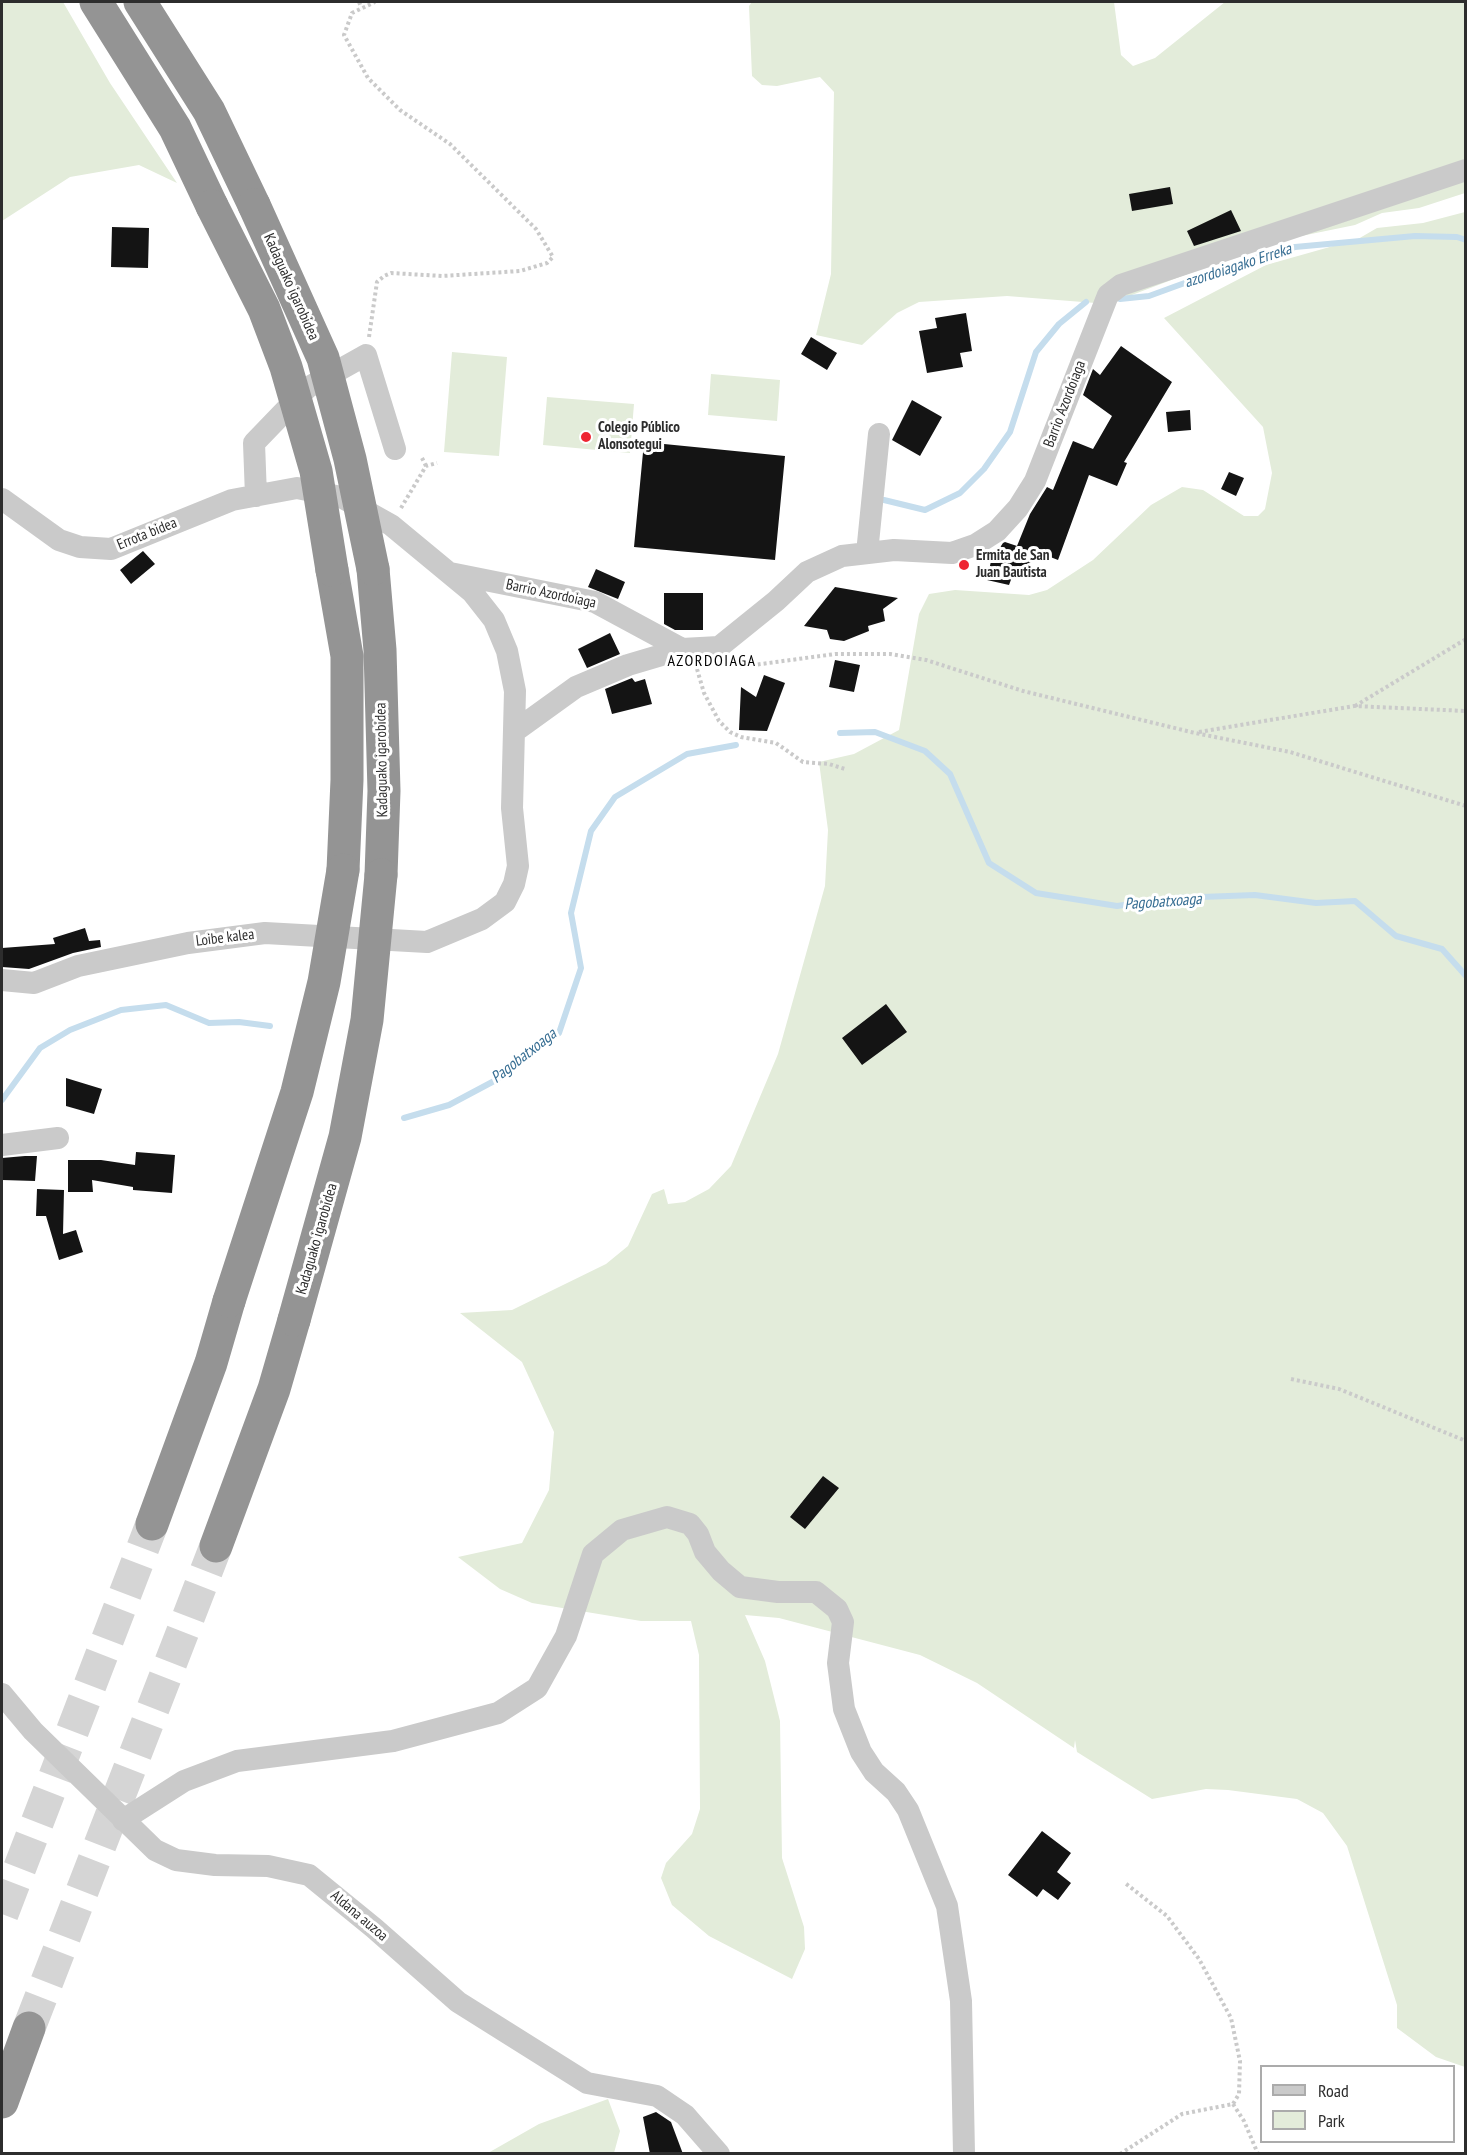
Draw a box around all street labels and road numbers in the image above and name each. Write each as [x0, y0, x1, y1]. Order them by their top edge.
street label: Kadaguako igarobidea [259, 231, 323, 343]
street label: Barrio Azordoiaga [1040, 358, 1090, 450]
street label: Errota bidea [114, 514, 180, 554]
street label: Barrio Azordoiaga [504, 576, 598, 612]
street label: Kadaguako igarobidea [372, 703, 392, 817]
street label: Loibe kalea [195, 925, 255, 951]
street label: Kadaguako igarobidea [293, 1181, 341, 1297]
street label: Aldana auzoa [327, 1887, 391, 1945]

